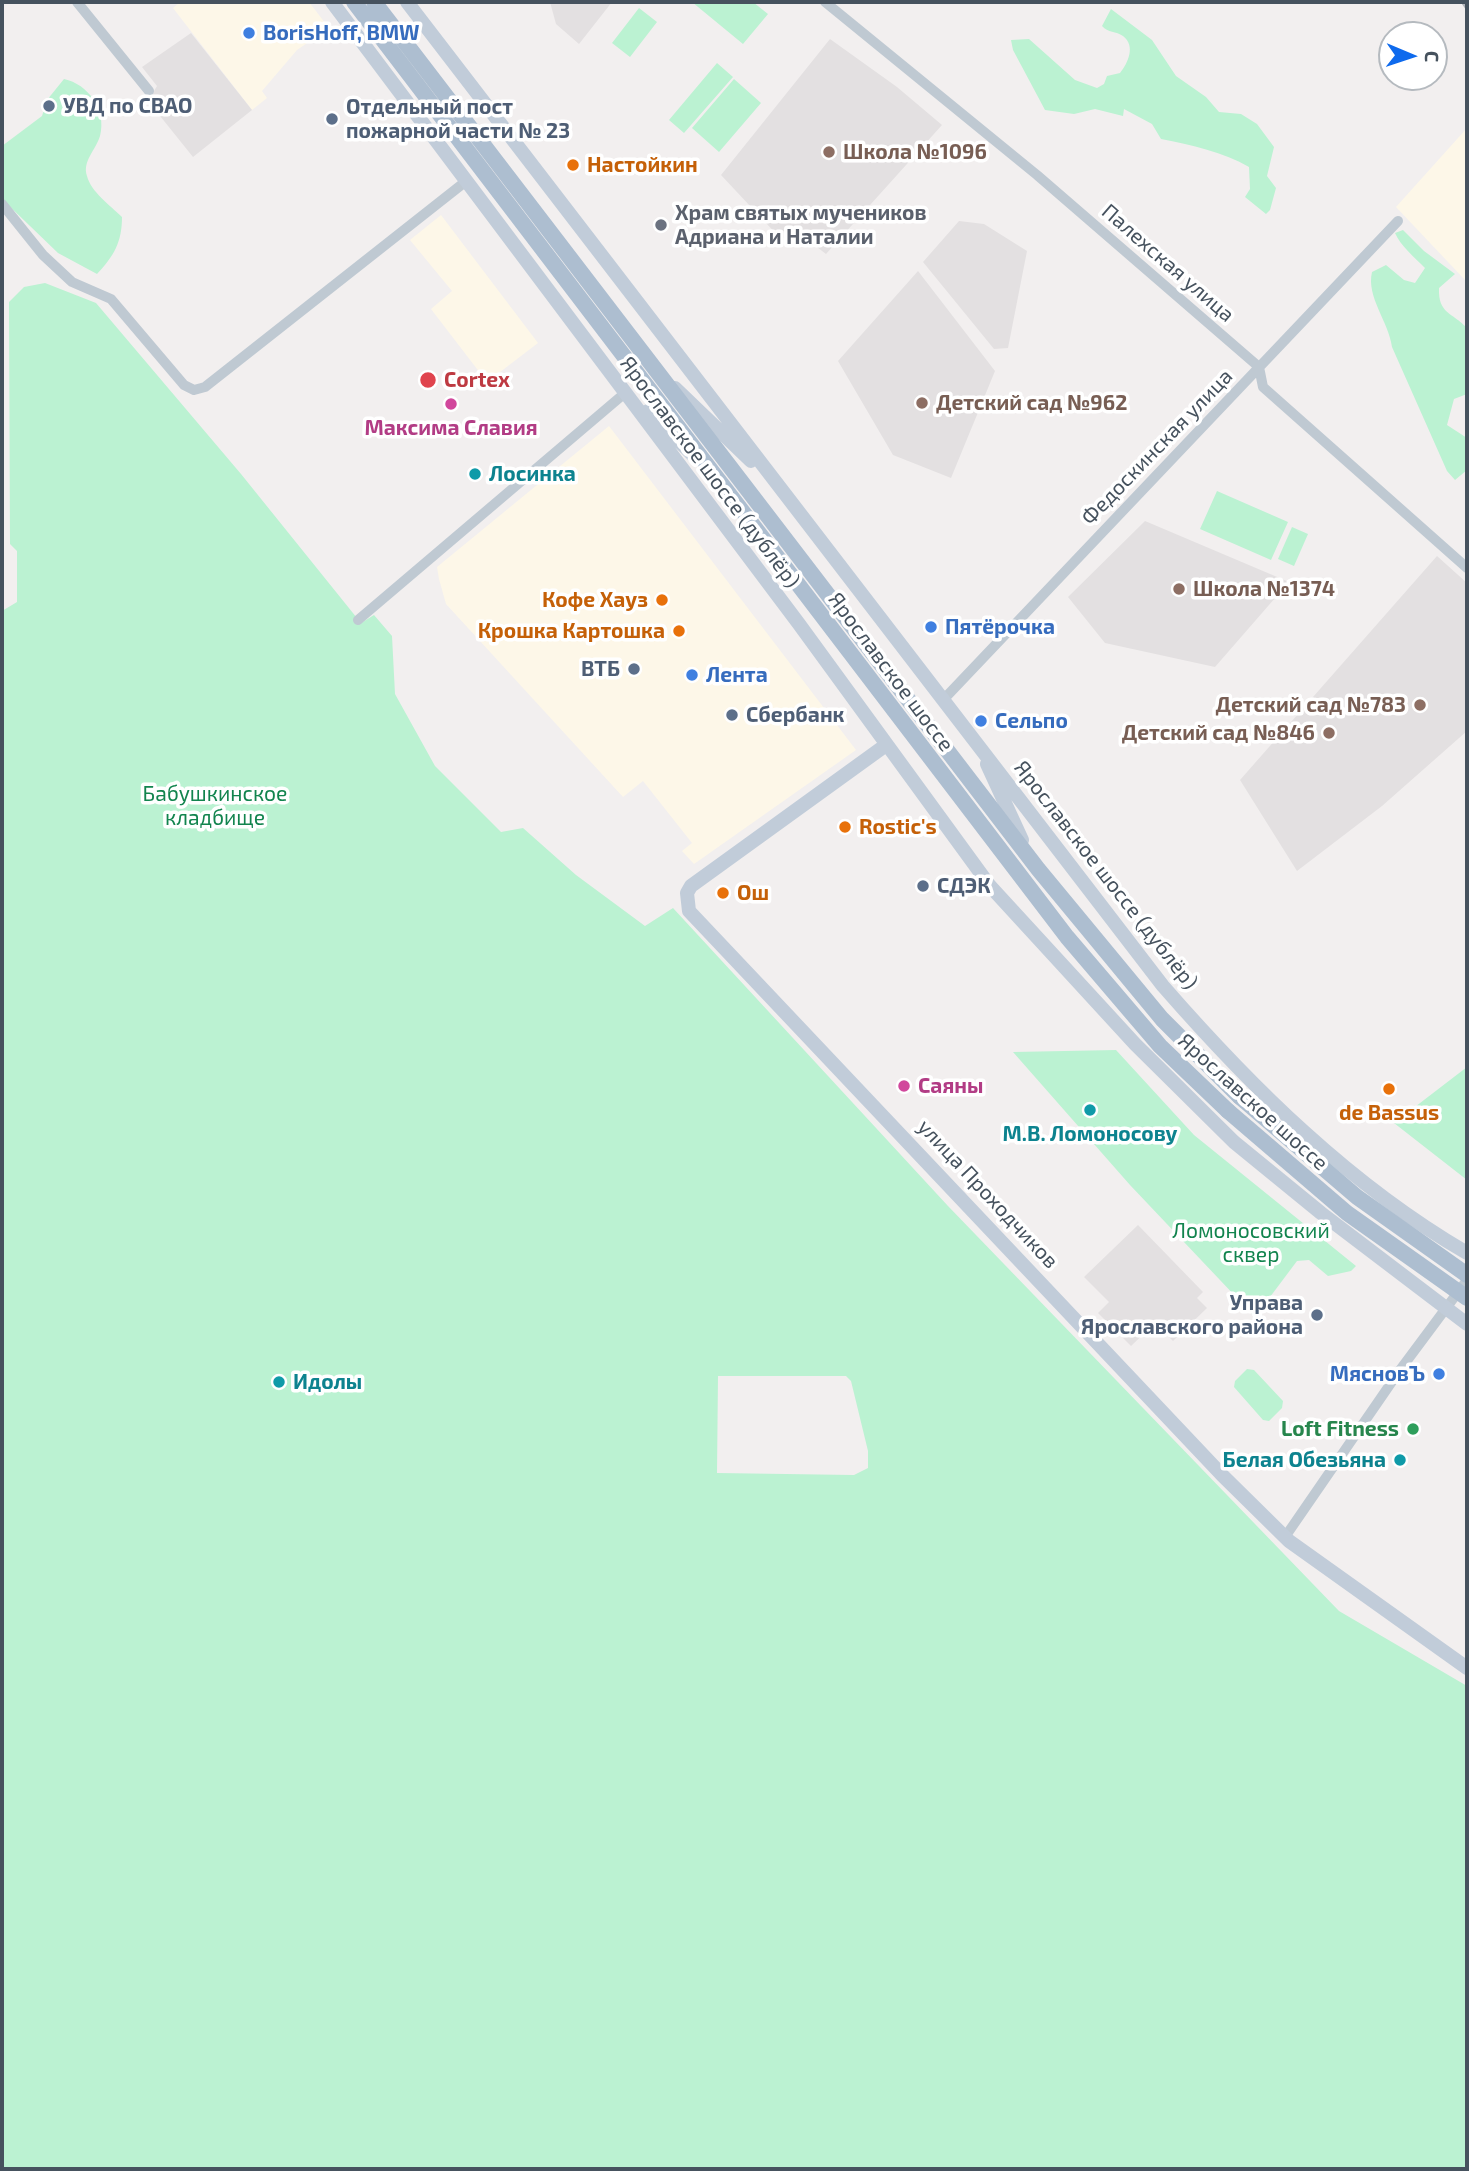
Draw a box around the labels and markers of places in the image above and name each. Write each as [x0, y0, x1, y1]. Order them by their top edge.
place label: BorisHoff, BMW [263, 20, 420, 46]
marker: BorisHoff, BMW [241, 25, 257, 41]
place label: УВД по СВАО [63, 93, 192, 119]
place label: Отдельный пост пожарной части № 23 [346, 94, 570, 144]
marker: УВД по СВАО [41, 98, 57, 114]
marker: Отдельный пост пожарной части № 23 [324, 111, 340, 127]
place label: Школа №1096 [843, 139, 987, 165]
marker: Школа №1096 [821, 144, 837, 160]
place label: Настойкин [587, 152, 698, 178]
marker: Настойкин [565, 157, 581, 173]
place label: Храм святых мучеников Адриана и Наталии [675, 200, 927, 250]
marker: Храм святых мучеников Адриана и Наталии [653, 217, 669, 233]
place label: Cortex [444, 367, 510, 393]
marker: Cortex [418, 370, 438, 390]
place label: Детский сад №962 [936, 390, 1127, 416]
marker: Детский сад №962 [914, 395, 930, 411]
marker: Максима Славия [443, 396, 459, 412]
place label: Максима Славия [364, 415, 538, 441]
place label: Лосинка [489, 461, 576, 487]
marker: Лосинка [467, 466, 483, 482]
place label: Школа №1374 [1193, 576, 1335, 602]
marker: Школа №1374 [1171, 581, 1187, 597]
place label: Кофе Хауз [542, 587, 648, 613]
marker: Кофе Хауз [654, 592, 670, 608]
place label: Пятёрочка [945, 614, 1055, 640]
place label: Крошка Картошка [478, 618, 665, 644]
marker: Пятёрочка [923, 619, 939, 635]
marker: Крошка Картошка [671, 623, 687, 639]
place label: ВТБ [581, 656, 620, 682]
marker: ВТБ [626, 661, 642, 677]
place label: Лента [706, 662, 768, 688]
marker: Лента [684, 667, 700, 683]
place label: Детский сад №783 [1216, 692, 1406, 718]
marker: Детский сад №783 [1412, 697, 1428, 713]
place label: Сбербанк [746, 702, 844, 728]
marker: Сбербанк [724, 707, 740, 723]
place label: Сельпо [995, 708, 1068, 734]
marker: Сельпо [973, 713, 989, 729]
place label: Детский сад №846 [1122, 720, 1315, 746]
marker: Детский сад №846 [1321, 725, 1337, 741]
place label: Rostic's [859, 814, 937, 840]
marker: Rostic's [837, 819, 853, 835]
place label: СДЭК [937, 873, 991, 899]
marker: СДЭК [915, 878, 931, 894]
place label: Ош [737, 880, 769, 906]
marker: Ош [715, 885, 731, 901]
place label: Саяны [918, 1073, 983, 1099]
marker: Саяны [896, 1078, 912, 1094]
marker: de Bassus [1381, 1081, 1397, 1097]
place label: de Bassus [1339, 1100, 1439, 1126]
marker: М.В. Ломоносову [1082, 1102, 1098, 1118]
place label: М.В. Ломоносову [1002, 1121, 1178, 1147]
place label: Управа Ярославского района [1081, 1290, 1303, 1340]
marker: Управа Ярославского района [1309, 1307, 1325, 1323]
place label: МясновЪ [1330, 1361, 1425, 1387]
marker: МясновЪ [1431, 1366, 1447, 1382]
place label: Идолы [293, 1369, 362, 1395]
marker: Идолы [271, 1374, 287, 1390]
place label: Loft Fitness [1281, 1416, 1399, 1442]
marker: Loft Fitness [1405, 1421, 1421, 1437]
place label: Белая Обезьяна [1223, 1447, 1386, 1473]
marker: Белая Обезьяна [1392, 1452, 1408, 1468]

